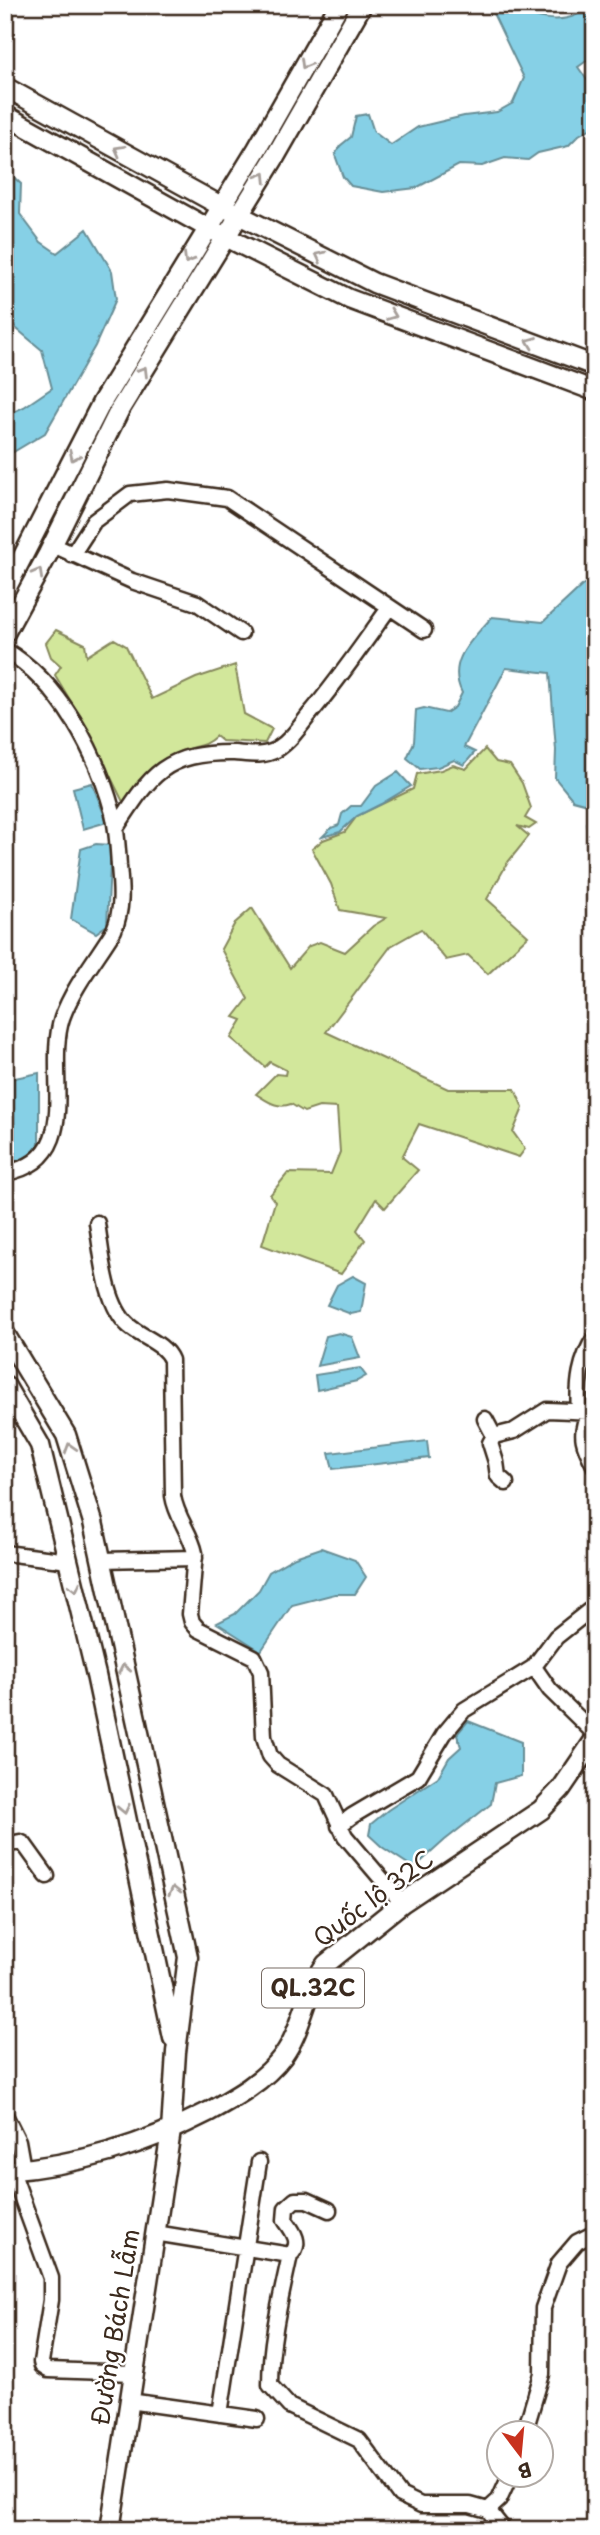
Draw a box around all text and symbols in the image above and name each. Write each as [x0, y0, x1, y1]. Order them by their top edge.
one-way arrow [300, 57, 313, 70]
one-way arrow [114, 145, 127, 158]
one-way arrow [254, 172, 267, 185]
one-way arrow [315, 250, 327, 264]
one-way arrow [183, 252, 196, 265]
one-way arrow [385, 306, 397, 320]
one-way arrow [525, 336, 537, 350]
one-way arrow [135, 366, 148, 379]
one-way arrow [69, 449, 83, 461]
one-way arrow [30, 567, 43, 580]
one-way arrow [64, 1442, 78, 1455]
one-way arrow [67, 1581, 81, 1593]
one-way arrow [118, 1663, 133, 1675]
one-way arrow [115, 1803, 130, 1815]
street label: Quốc lộ 32C [305, 1840, 440, 1955]
one-way arrow [167, 1885, 182, 1897]
road number: QL.32C [262, 1968, 364, 2008]
street label: Đường Bách Lẫm [81, 2226, 147, 2428]
north arrow [484, 2420, 554, 2490]
text: B [515, 2456, 535, 2487]

